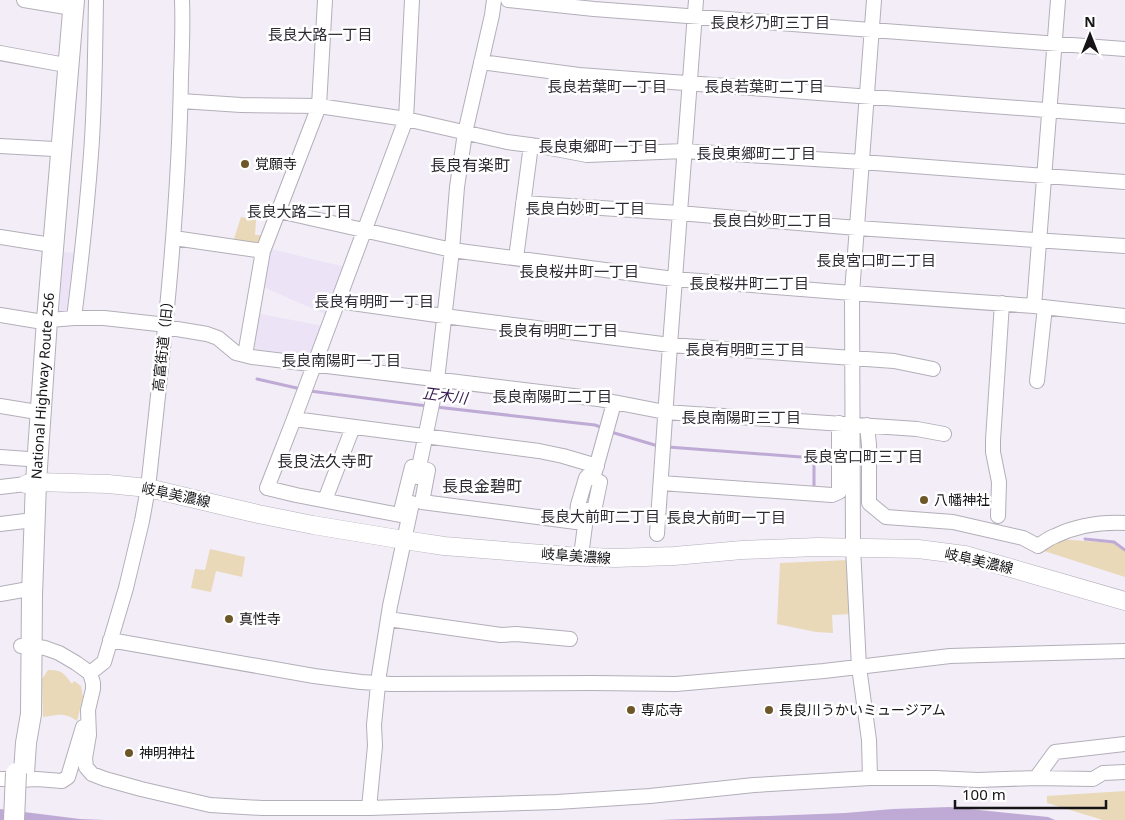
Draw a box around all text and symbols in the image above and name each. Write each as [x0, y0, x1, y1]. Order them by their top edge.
north arrow [1065, 10, 1115, 60]
district label: 長良杉乃町三丁目 [710, 12, 830, 32]
text: N [1084, 12, 1096, 31]
district label: 長良大路一丁目 [267, 24, 373, 44]
district label: 長良若葉町一丁目 [547, 76, 667, 96]
district label: 長良若葉町二丁目 [704, 76, 824, 96]
district label: 長良東郷町一丁目 [538, 136, 658, 156]
district label: 長良東郷町二丁目 [696, 143, 816, 163]
place label: 覚願寺 [255, 154, 297, 173]
district label: 長良有楽町 [430, 154, 510, 176]
marker: 覚願寺 [239, 158, 251, 170]
district label: 長良白妙町一丁目 [525, 198, 645, 218]
district label: 長良大路二丁目 [246, 201, 352, 221]
district label: 長良白妙町二丁目 [712, 210, 832, 230]
district label: 長良宮口町二丁目 [816, 250, 936, 270]
district label: 長良桜井町一丁目 [519, 261, 639, 281]
district label: 長良桜井町二丁目 [689, 273, 809, 293]
district label: 長良有明町一丁目 [314, 291, 434, 311]
street label: National Highway Route 256 [26, 292, 58, 480]
street label: 高富街道（旧） [148, 293, 177, 393]
district label: 長良有明町二丁目 [498, 320, 618, 340]
district label: 長良有明町三丁目 [685, 339, 805, 359]
district label: 長良南陽町一丁目 [281, 350, 401, 370]
water label: 正木川 [422, 382, 471, 408]
district label: 長良南陽町二丁目 [492, 386, 612, 406]
district label: 長良南陽町三丁目 [681, 407, 801, 427]
district label: 長良宮口町三丁目 [803, 446, 923, 466]
district label: 長良法久寺町 [277, 450, 373, 472]
district label: 長良金碧町 [442, 475, 522, 497]
street label: 岐阜美濃線 [140, 478, 212, 511]
place label: 八幡神社 [934, 490, 990, 509]
marker: 八幡神社 [918, 494, 930, 506]
district label: 長良大前町二丁目 [540, 506, 660, 526]
district label: 長良大前町一丁目 [666, 507, 786, 527]
street label: 岐阜美濃線 [943, 543, 1015, 578]
street label: 岐阜美濃線 [540, 544, 612, 567]
place label: 真性寺 [239, 609, 281, 628]
marker: 真性寺 [223, 613, 235, 625]
place label: 専応寺 [641, 700, 683, 719]
place label: 長良川うかいミュージアム [779, 700, 946, 719]
marker: 専応寺 [625, 704, 637, 716]
marker: 長良川うかいミュージアム [763, 704, 775, 716]
place label: 神明神社 [139, 743, 195, 762]
marker: 神明神社 [123, 747, 135, 759]
scale bar [955, 778, 1106, 810]
text: 100 m [962, 784, 1006, 804]

